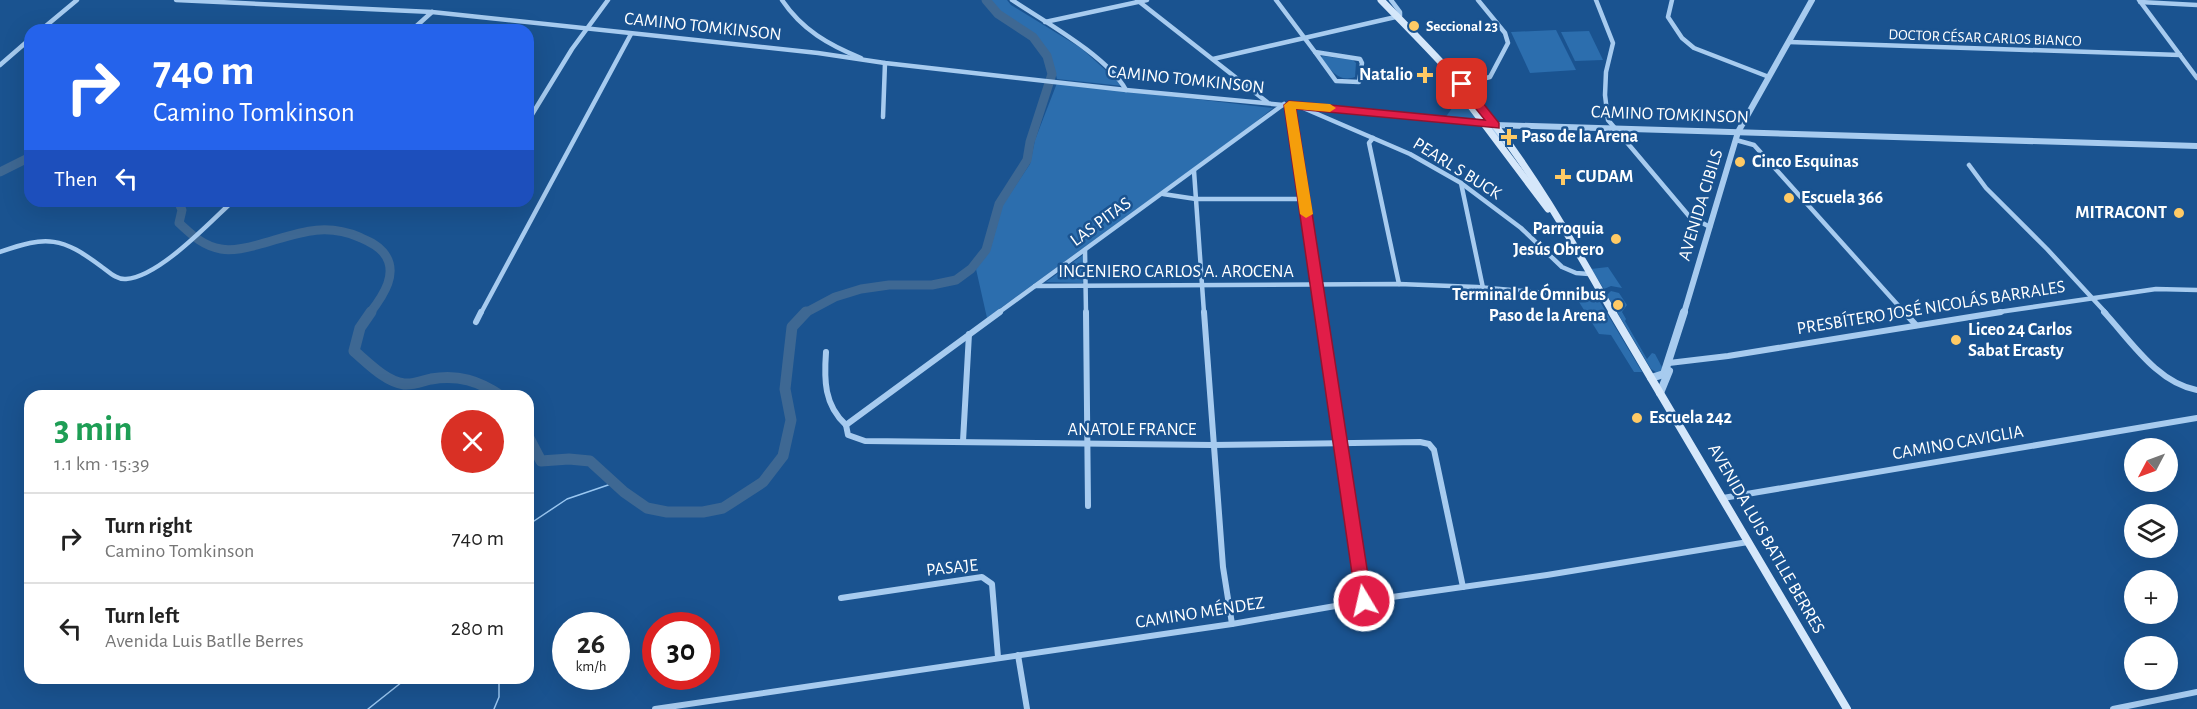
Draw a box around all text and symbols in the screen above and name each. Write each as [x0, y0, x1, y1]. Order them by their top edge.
street label: CAMINO TOMKINSON [623, 10, 783, 44]
marker: Seccional 23 [1407, 19, 1421, 33]
place label: Seccional 23 [1426, 19, 1498, 34]
street label: DOCTOR CÉSAR CARLOS BIANCO [1888, 25, 2082, 49]
icon: right [54, 48, 132, 126]
text: 740 m [153, 50, 254, 92]
pin [1436, 58, 1487, 109]
street label: CAMINO TOMKINSON [1106, 63, 1266, 97]
place label: Natalio [1359, 66, 1413, 84]
icon: arrive [1445, 67, 1478, 100]
marker: Natalio [1418, 68, 1432, 82]
text: Camino Tomkinson [153, 99, 355, 126]
street label: CAMINO TOMKINSON [1591, 103, 1749, 127]
place label: Paso de la Arena [1521, 128, 1638, 146]
marker: Paso de la Arena [1502, 130, 1516, 144]
street label: PEARL S BUCK [1410, 135, 1505, 203]
street label: AVENIDA CIBILS [1676, 147, 1726, 263]
place label: Cinco Esquinas [1752, 153, 1859, 171]
marker: Cinco Esquinas [1733, 155, 1747, 169]
icon: left [110, 162, 143, 195]
text: Then [54, 168, 98, 190]
marker: CUDAM [1554, 168, 1572, 186]
place label: CUDAM [1576, 168, 1633, 186]
place label: Escuela 366 [1801, 189, 1883, 207]
marker: Escuela 366 [1782, 191, 1796, 205]
street label: LAS PITAS [1067, 194, 1135, 250]
place label: MITRACONT [2075, 204, 2167, 222]
marker: MITRACONT [2172, 206, 2186, 220]
place label: Parroquia Jesús Obrero [1513, 220, 1604, 259]
marker: Parroquia Jesús Obrero [1609, 232, 1623, 246]
street label: INGENIERO CARLOS A. AROCENA [1058, 263, 1294, 281]
street label: PRESBÍTERO JOSÉ NICOLÁS BARRALES [1795, 275, 2066, 338]
place label: Terminal de Ómnibus Paso de la Arena [1452, 283, 1606, 325]
marker: Terminal de Ómnibus Paso de la Arena [1611, 298, 1625, 312]
place label: Liceo 24 Carlos Sabat Ercasty [1968, 321, 2072, 360]
marker: Liceo 24 Carlos Sabat Ercasty [1949, 333, 1963, 347]
place label: Escuela 242 [1649, 409, 1732, 427]
button: close [441, 410, 504, 473]
text: 3 min [54, 411, 132, 447]
marker: Escuela 242 [1630, 411, 1644, 425]
street label: ANATOLE FRANCE [1067, 421, 1197, 439]
street label: CAMINO CAVIGLIA [1891, 423, 2026, 463]
north arrow [2124, 438, 2178, 492]
map controls [2124, 438, 2178, 690]
street label: AVENIDA LUIS BATLLE BERRES [1704, 441, 1828, 637]
text: 1.1 km · 15:39 [54, 454, 149, 474]
button: layers [2124, 504, 2178, 558]
text: Turn right [105, 515, 192, 537]
icon: right [54, 522, 87, 555]
text: 740 m [451, 527, 504, 549]
text: Camino Tomkinson [105, 541, 254, 561]
street label: PASAJE [925, 556, 979, 580]
position arrow [1332, 569, 1396, 633]
button: + [2124, 570, 2178, 624]
street label: CAMINO MÉNDEZ [1134, 591, 1266, 632]
text: Turn left [105, 605, 179, 627]
icon: left [54, 612, 87, 645]
speed limit sign: 30 [642, 612, 720, 690]
text: 280 m [451, 617, 504, 639]
text: 26 [577, 629, 605, 659]
text: Avenida Luis Batlle Berres [105, 631, 304, 651]
button: − [2124, 636, 2178, 690]
text: km/h [576, 659, 606, 674]

